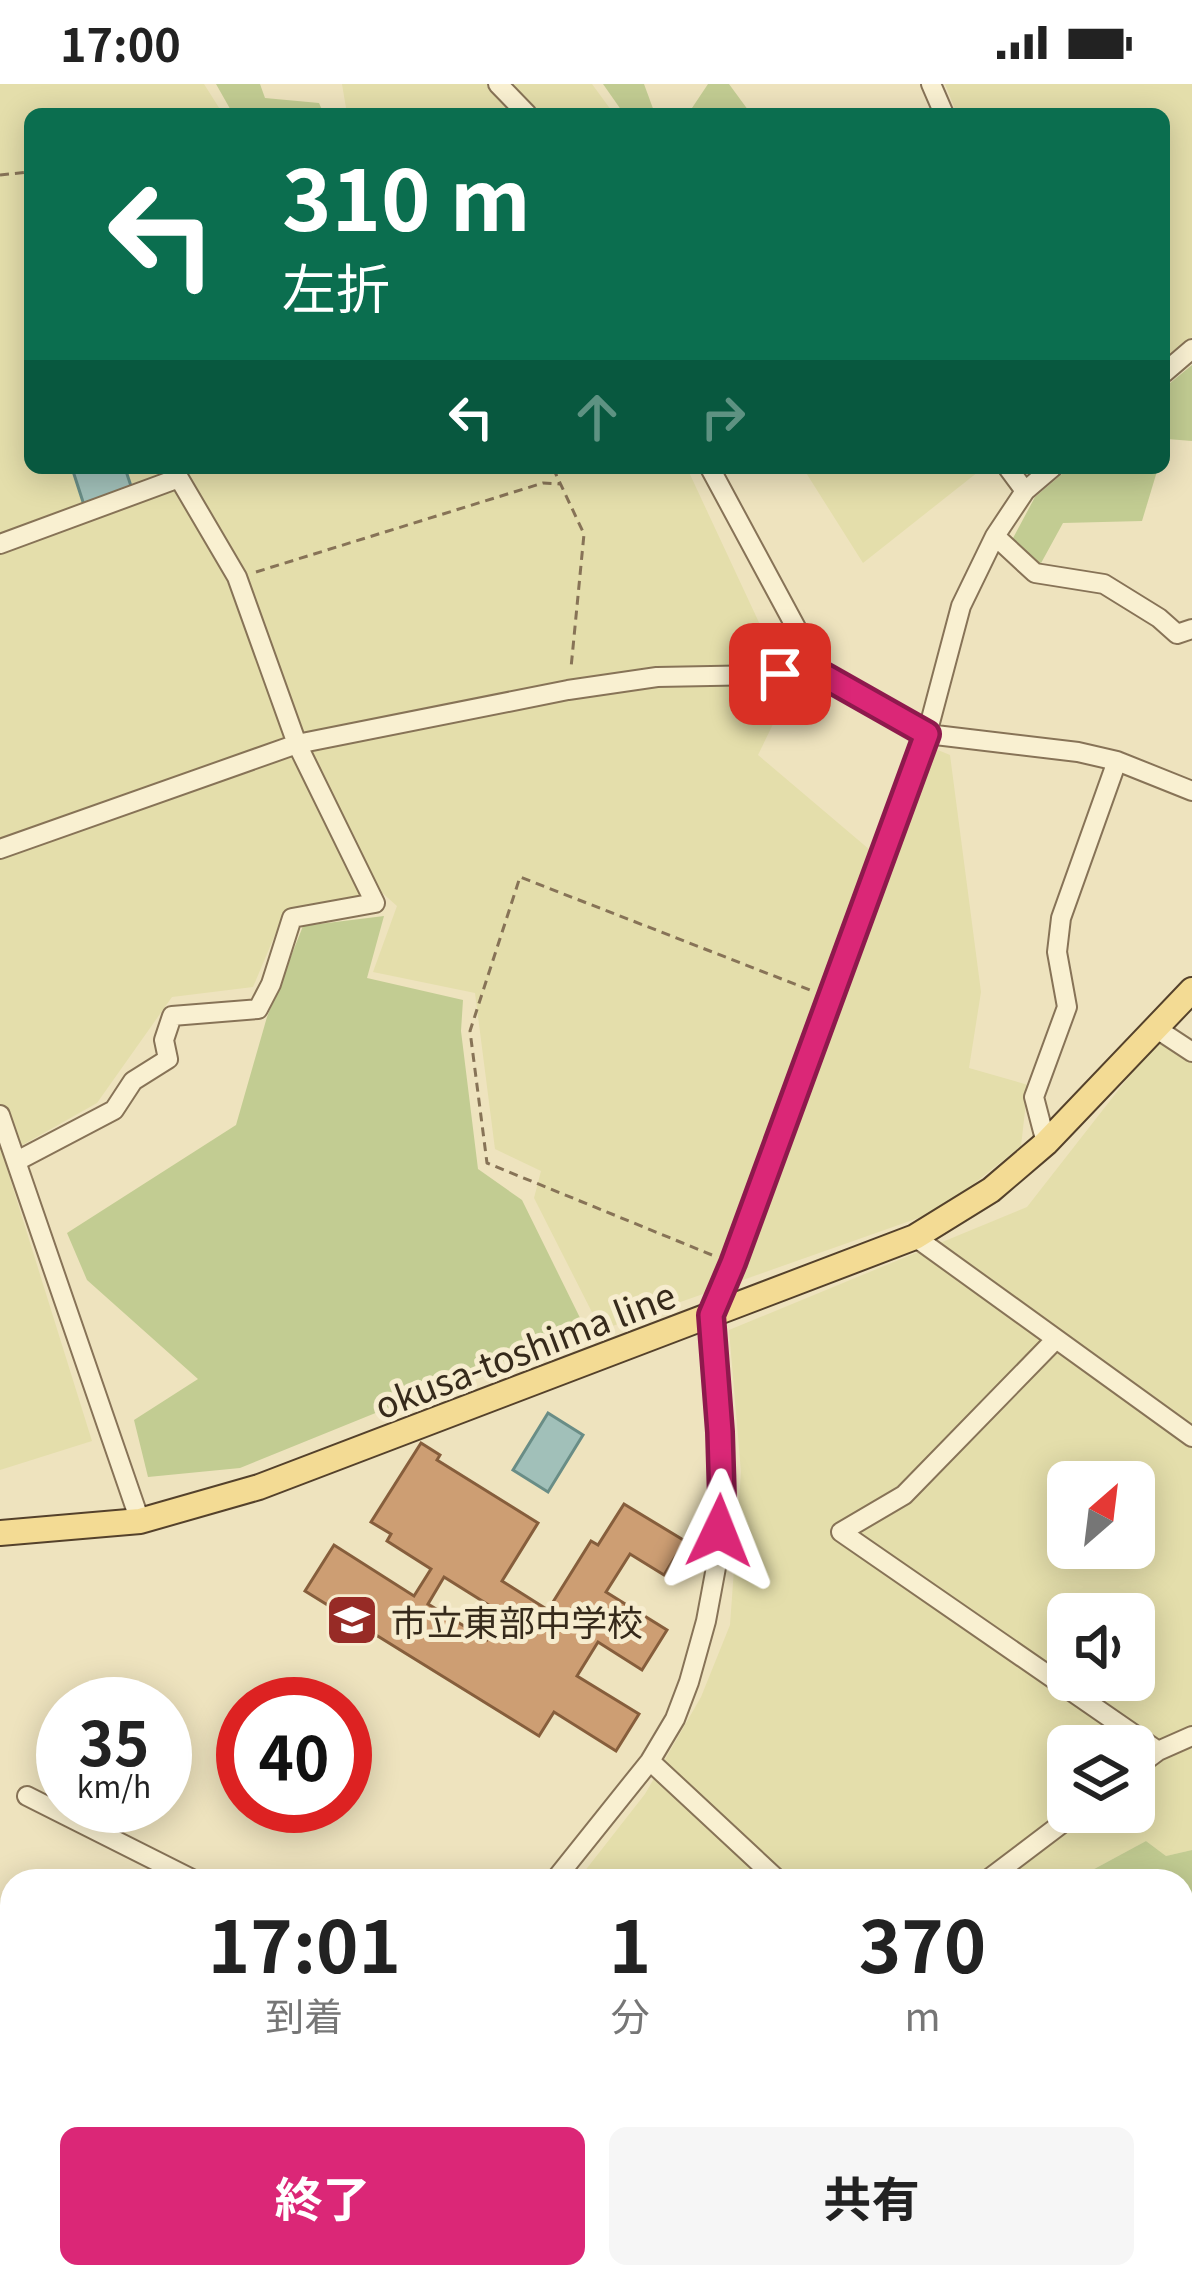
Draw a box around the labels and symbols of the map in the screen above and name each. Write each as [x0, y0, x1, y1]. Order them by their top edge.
pin [729, 623, 831, 725]
street label: okusa-toshima line [366, 1267, 682, 1429]
north arrow [1047, 1461, 1155, 1569]
position arrow [656, 1468, 782, 1594]
school or university icon: 市立東部中学校 [324, 1592, 380, 1648]
place label: 市立東部中学校 [391, 1594, 643, 1646]
speed limit sign: 40 [216, 1677, 372, 1833]

